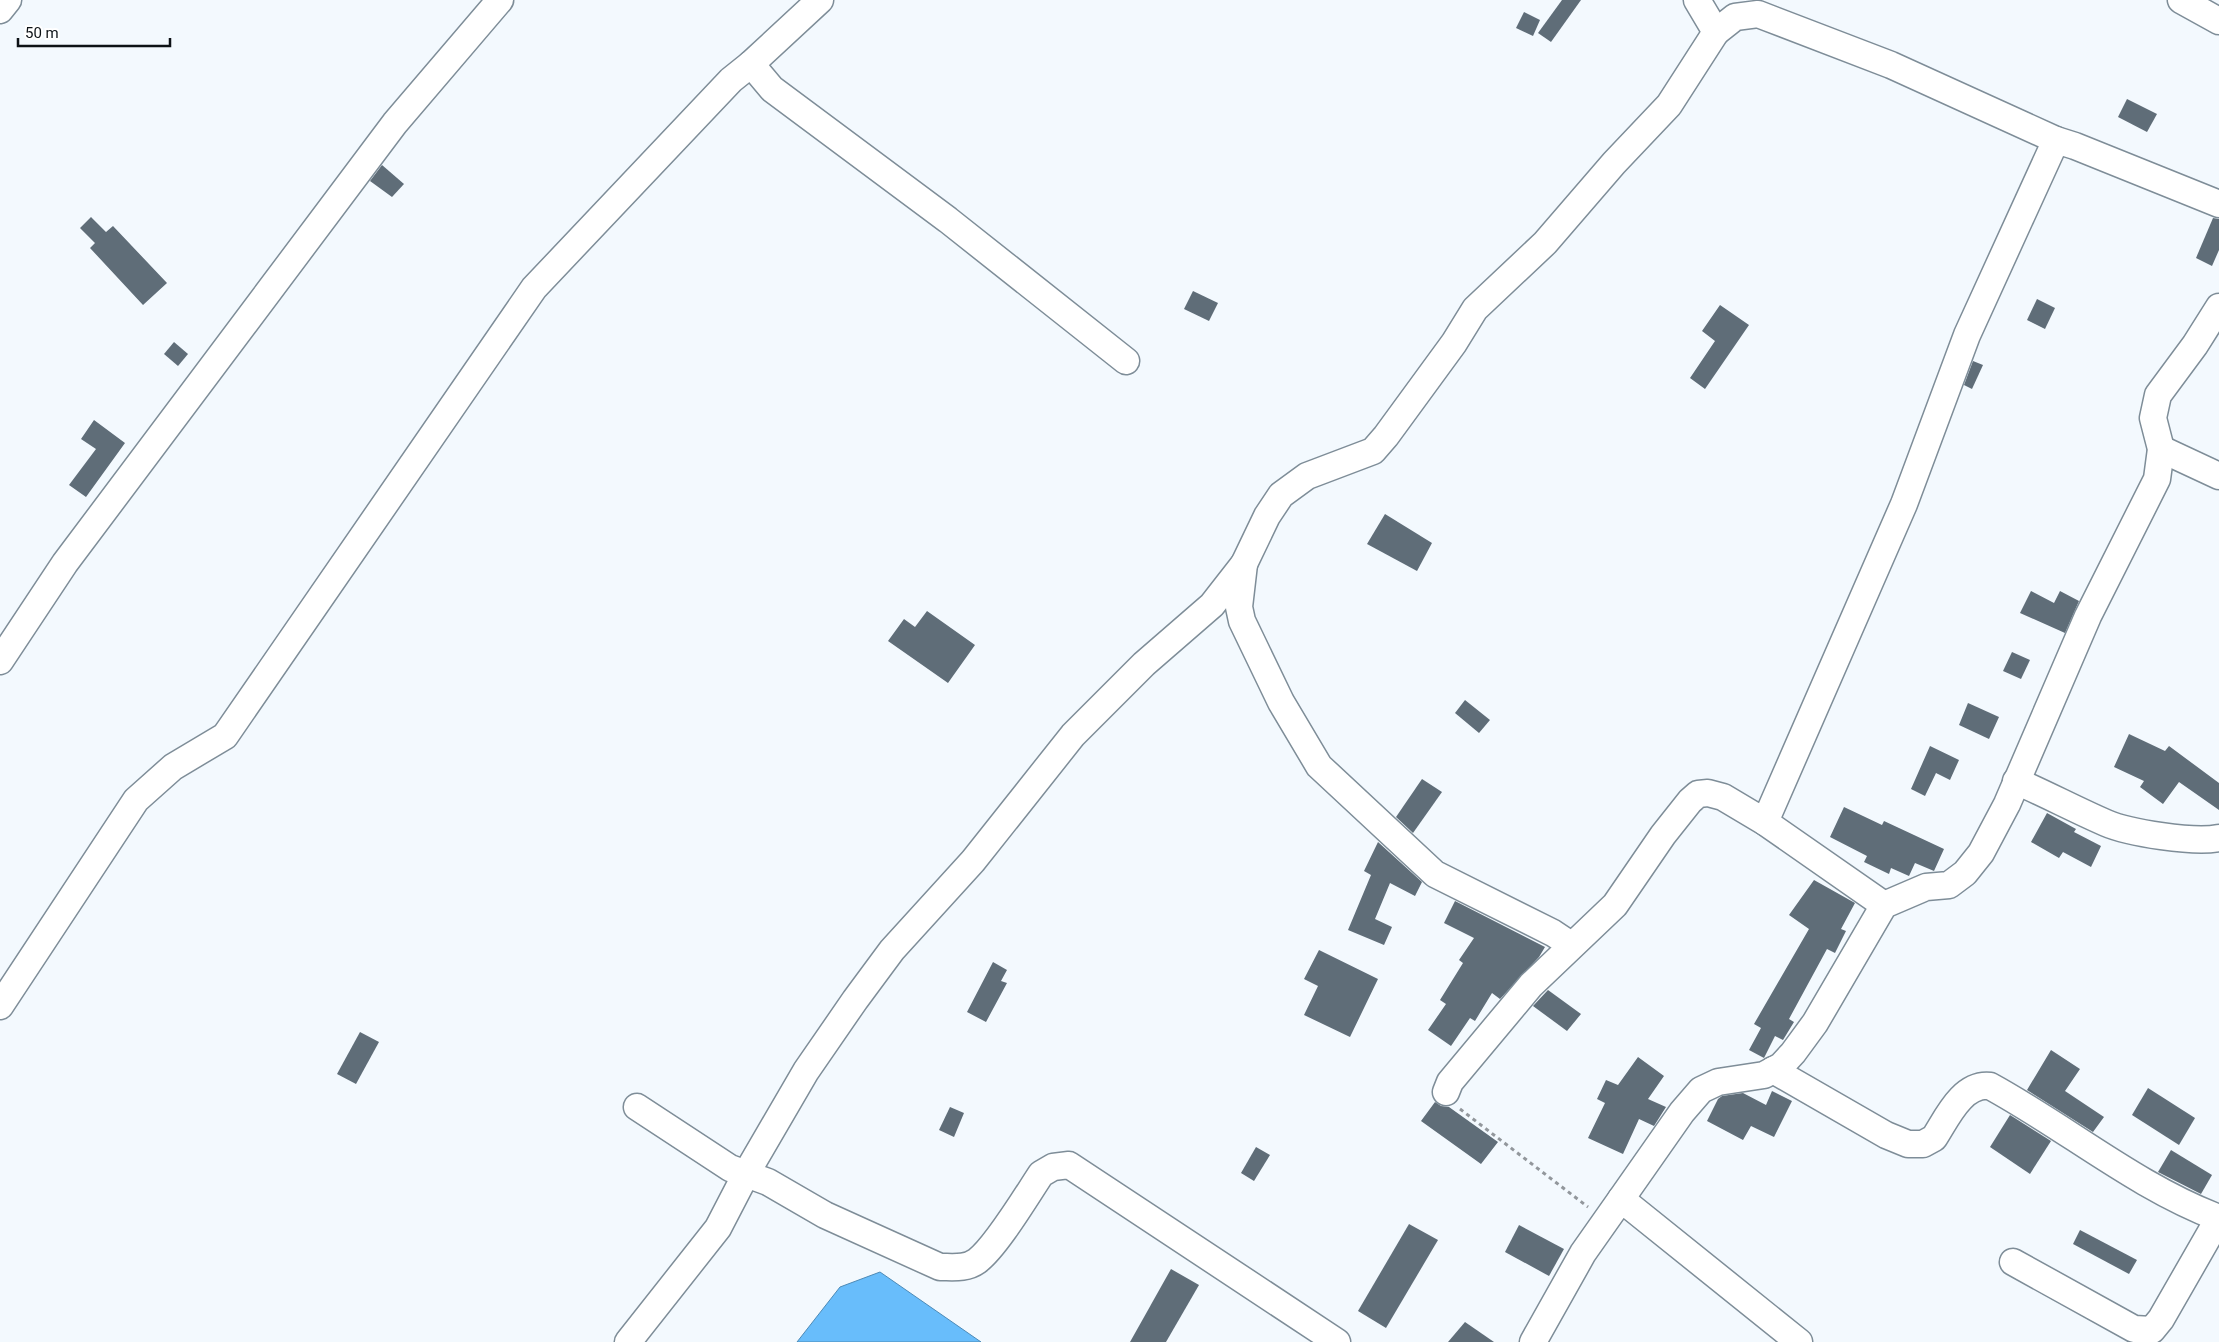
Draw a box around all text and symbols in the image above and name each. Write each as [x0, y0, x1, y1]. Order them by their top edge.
scale bar [18, 15, 170, 47]
text: 50 m [25, 24, 59, 42]

